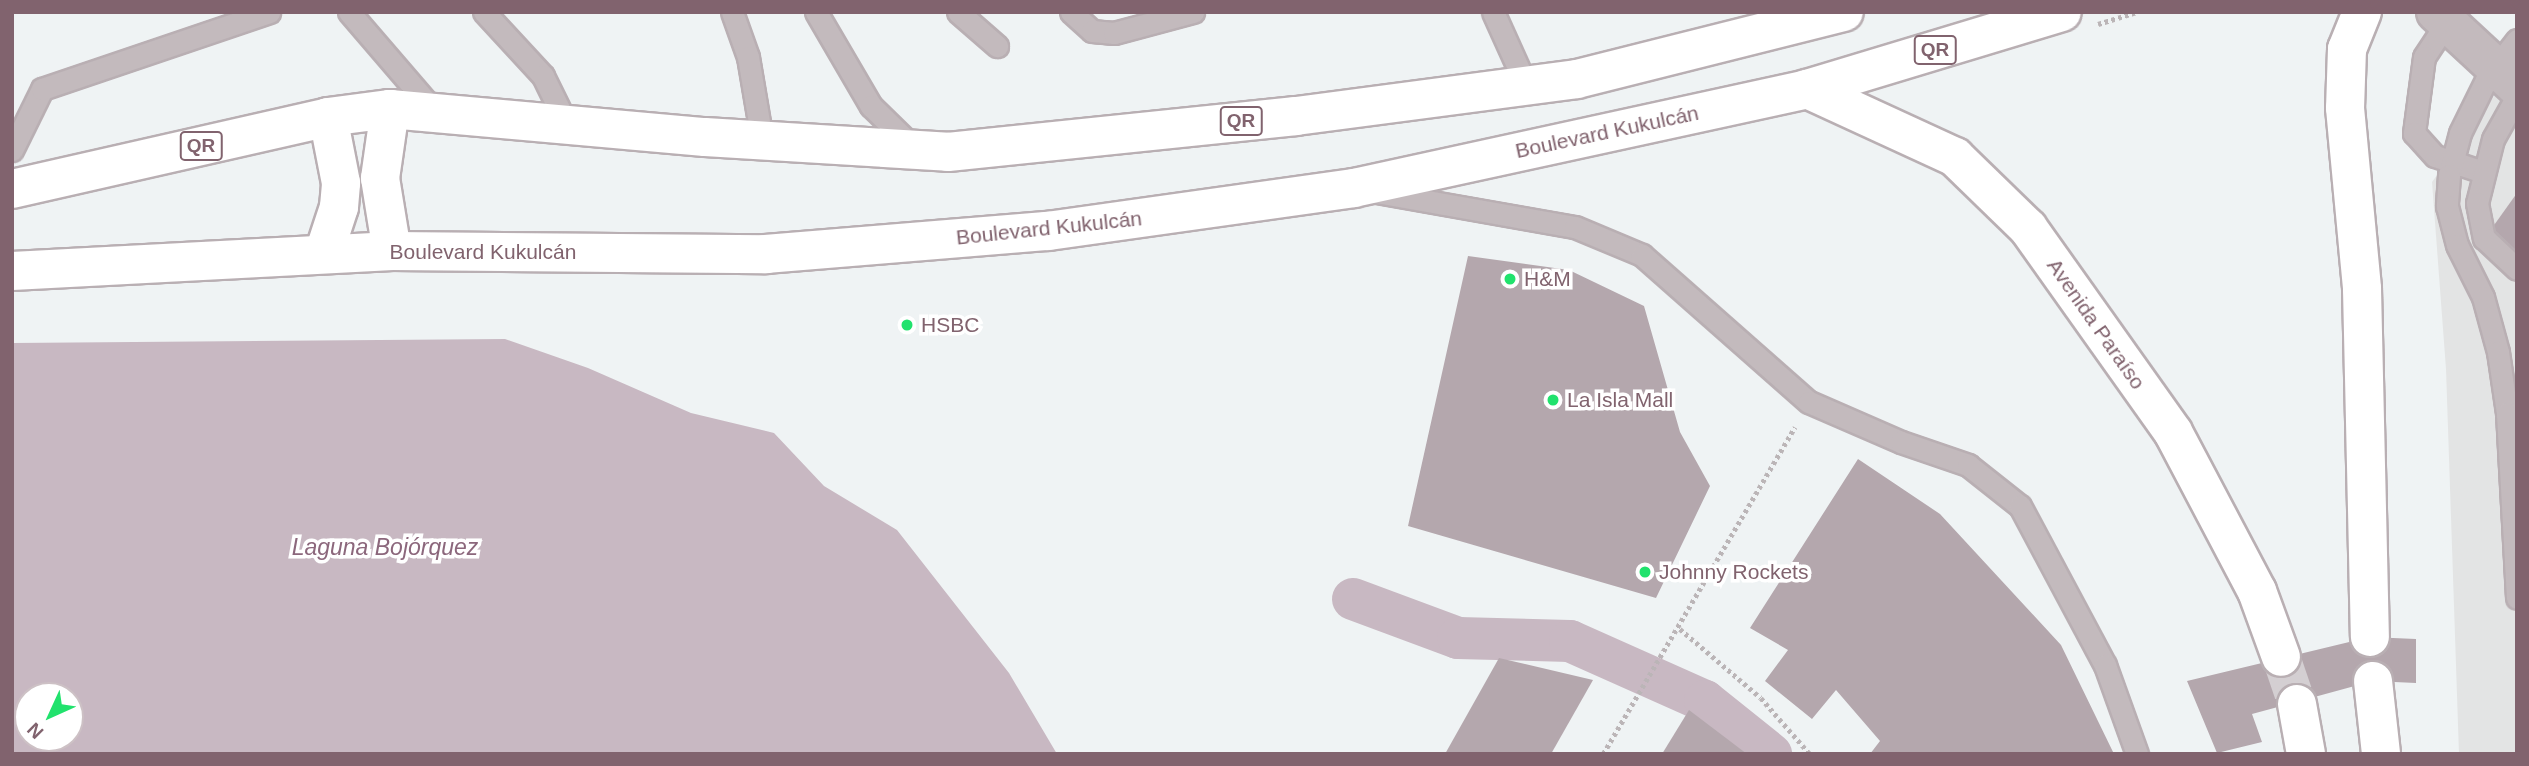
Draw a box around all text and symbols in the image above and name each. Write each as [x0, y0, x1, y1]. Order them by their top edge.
road number: QR [1912, 34, 1958, 66]
street label: Boulevard Kukulcán [1513, 100, 1701, 164]
road number: QR [1218, 105, 1264, 136]
road number: QR [178, 130, 224, 162]
street label: Boulevard Kukulcán [955, 206, 1143, 250]
street label: Boulevard Kukulcán [390, 239, 576, 265]
street label: Avenida Paraíso [2042, 254, 2150, 394]
place label: H&M [1524, 266, 1571, 292]
marker: H&M [1502, 271, 1518, 287]
place label: HSBC [921, 312, 979, 338]
marker: HSBC [899, 317, 915, 333]
place label: La Isla Mall [1567, 387, 1673, 413]
marker: La Isla Mall [1545, 392, 1561, 408]
water label: Laguna Bojórquez [292, 533, 478, 561]
place label: Johnny Rockets [1659, 559, 1808, 585]
marker: Johnny Rockets [1637, 564, 1653, 580]
north arrow [14, 682, 84, 752]
text: N [23, 719, 47, 743]

